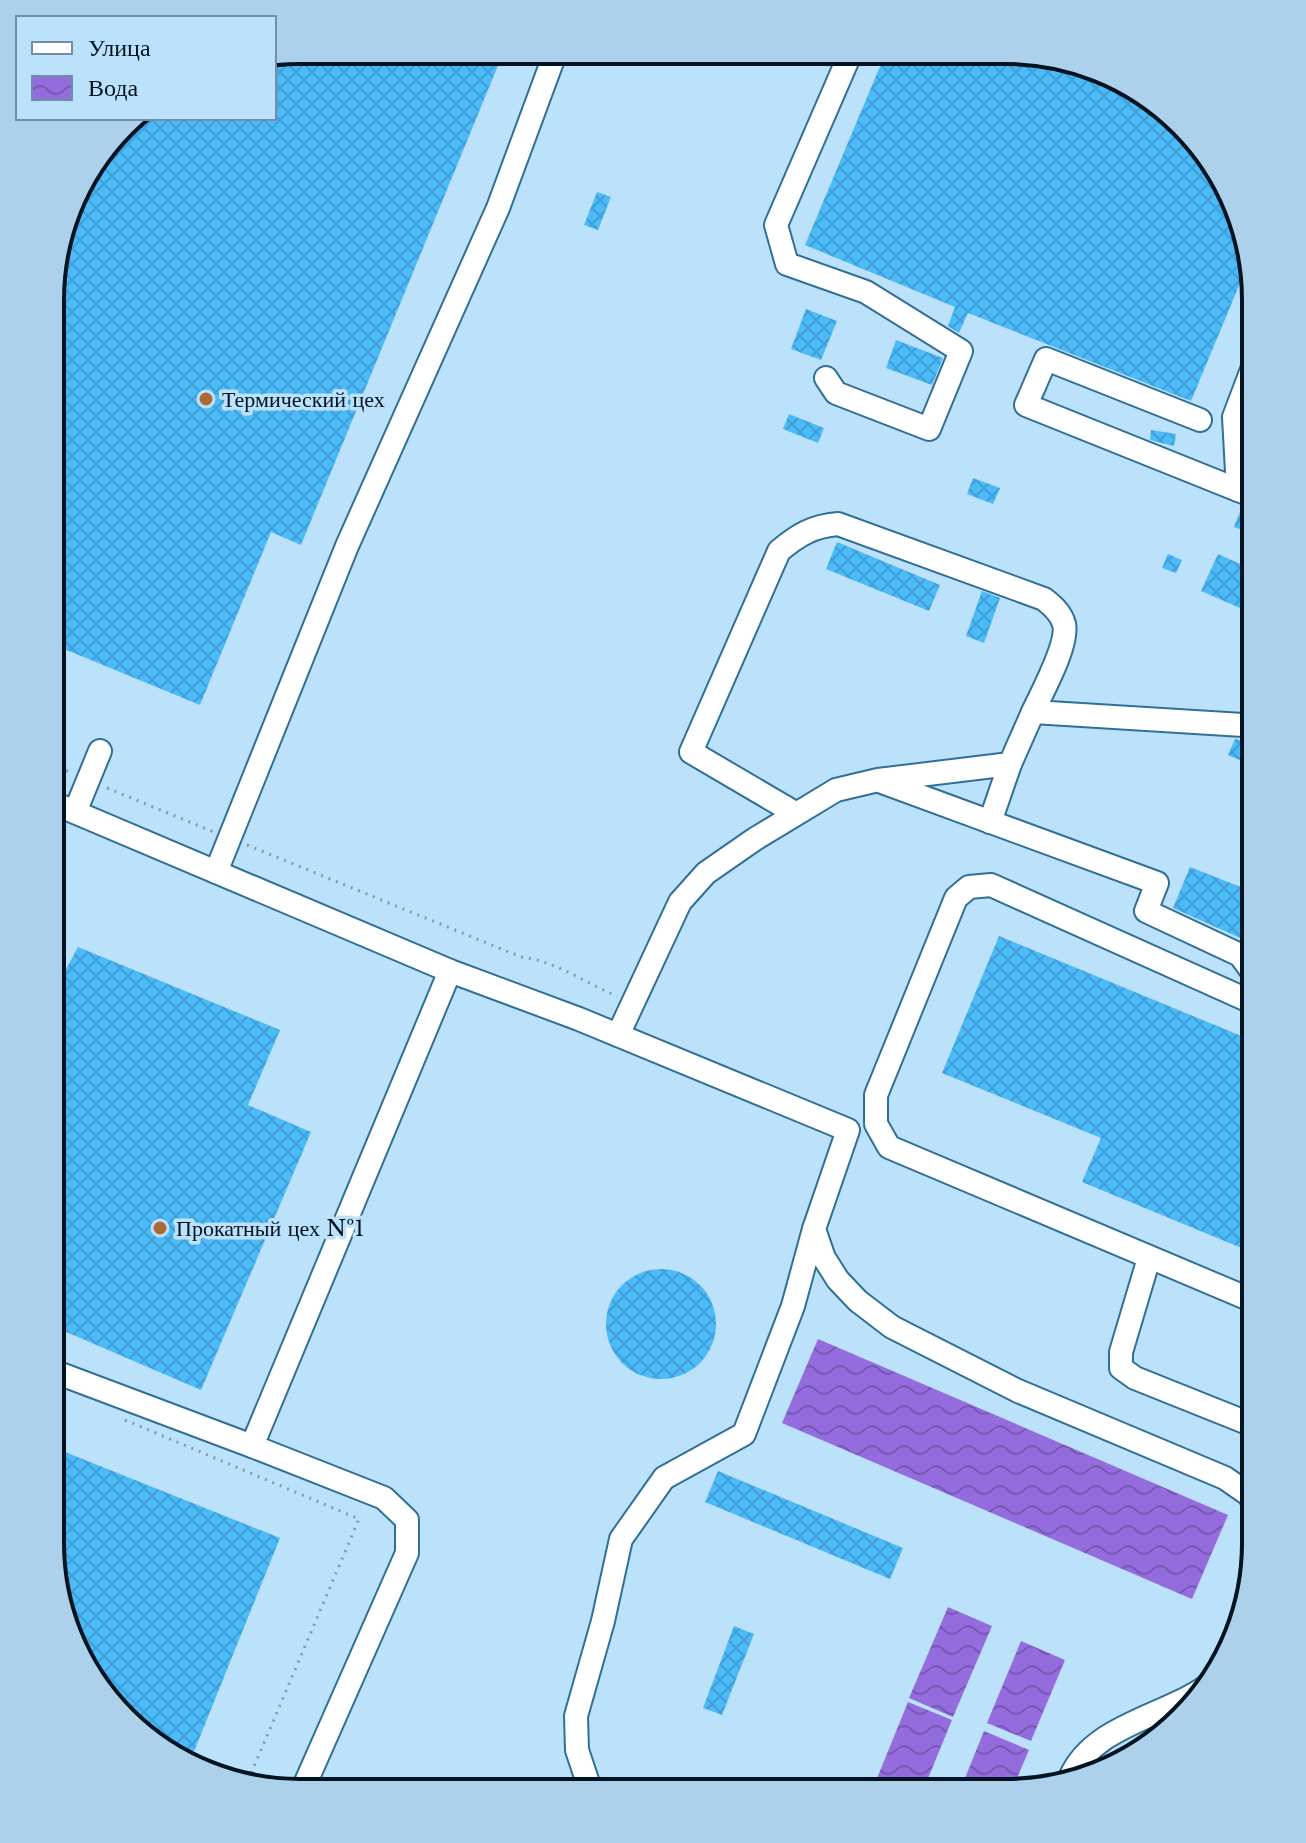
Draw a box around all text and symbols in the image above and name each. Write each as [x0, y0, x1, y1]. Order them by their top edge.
legend [16, 16, 276, 120]
text: Улица [88, 33, 151, 62]
text: Вода [88, 73, 139, 102]
place label: Термический цех [222, 386, 385, 413]
marker: Термический цех [197, 390, 215, 408]
place label: Прокатный цех №1 [176, 1215, 364, 1242]
marker: Прокатный цех №1 [151, 1219, 169, 1237]

